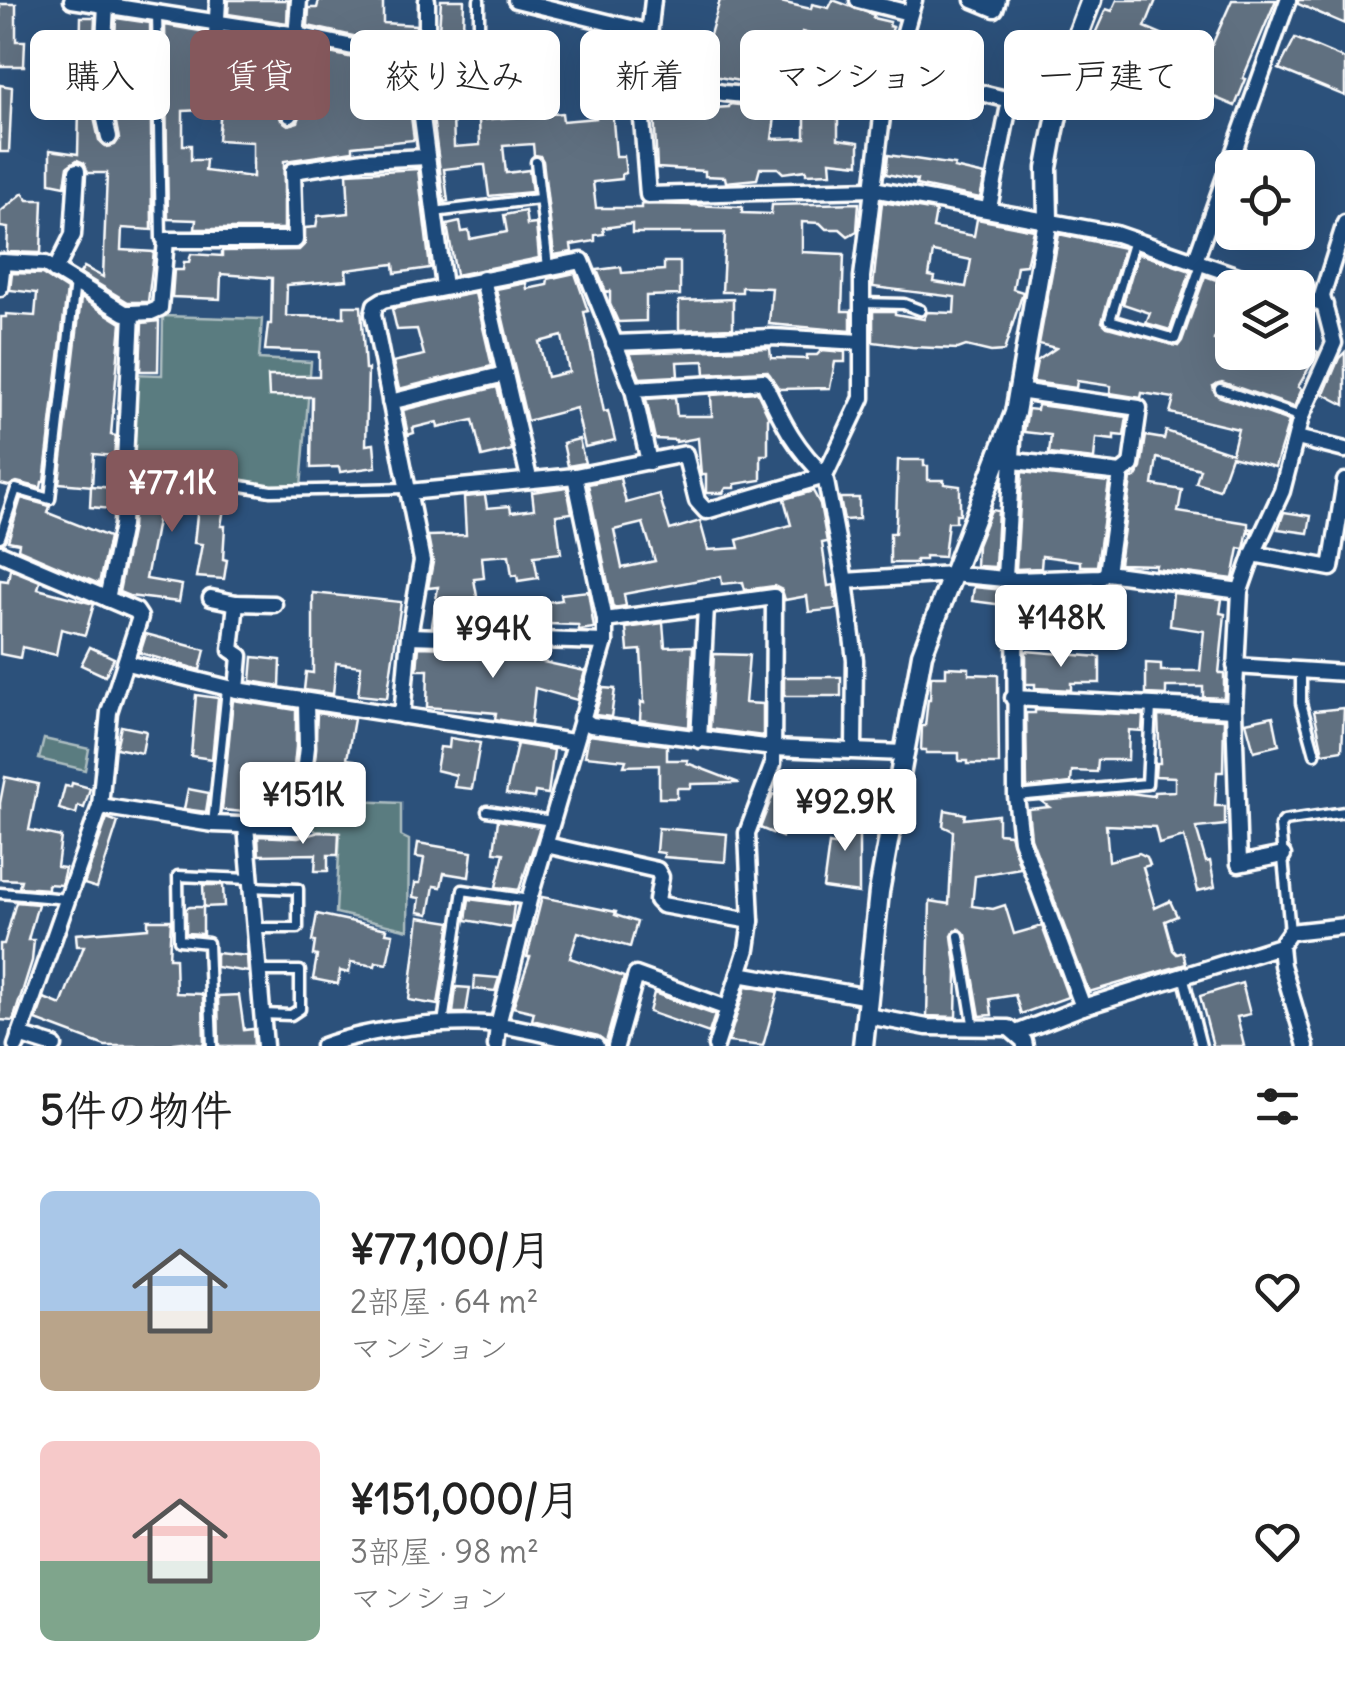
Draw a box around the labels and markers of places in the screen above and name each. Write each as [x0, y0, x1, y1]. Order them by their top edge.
pin: ¥77.1K [91, 450, 253, 535]
pin: ¥148K [991, 585, 1131, 670]
pin: ¥94K [434, 596, 552, 681]
pin: ¥151K [233, 762, 373, 847]
pin: ¥92.9K [764, 769, 926, 854]

